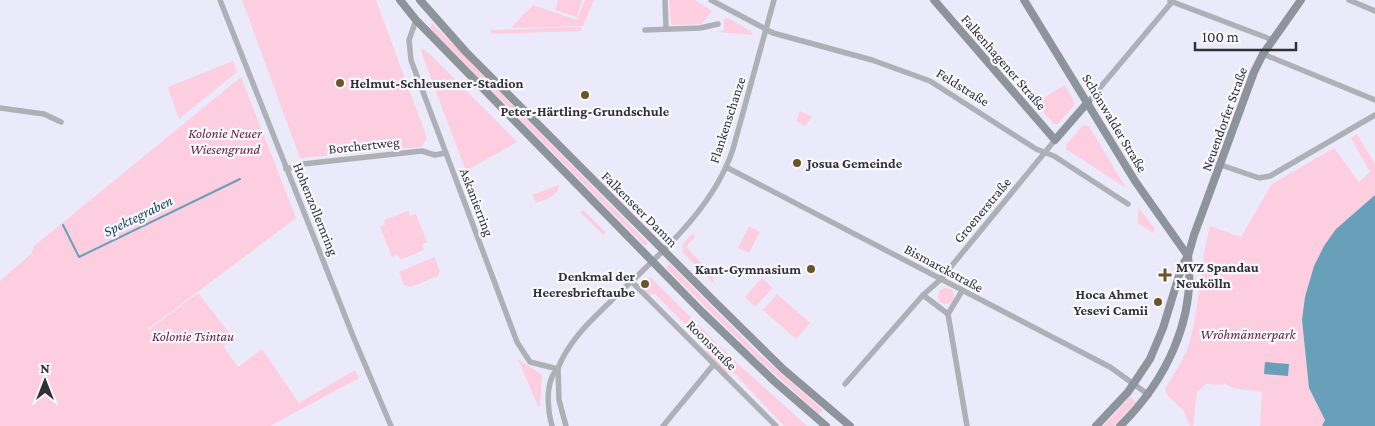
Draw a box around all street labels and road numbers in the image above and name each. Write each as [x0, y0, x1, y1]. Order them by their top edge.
street label: Falkenhagener Straße [958, 11, 1050, 113]
street label: Feldstraße [934, 65, 992, 109]
street label: Neuendorfer Straße [1198, 65, 1250, 173]
street label: Schönwalder Straße [1079, 71, 1151, 175]
street label: Flankenschanze [706, 75, 748, 165]
street label: Borchertweg [328, 133, 401, 157]
street label: Hohenzollernring [290, 160, 342, 258]
street label: Askanierring [457, 166, 497, 239]
street label: Falkenseer Damm [599, 168, 681, 250]
street label: Groenerstraße [950, 174, 1014, 246]
street label: Bismarckstraße [902, 241, 986, 295]
street label: Roonstraße [684, 317, 740, 373]

